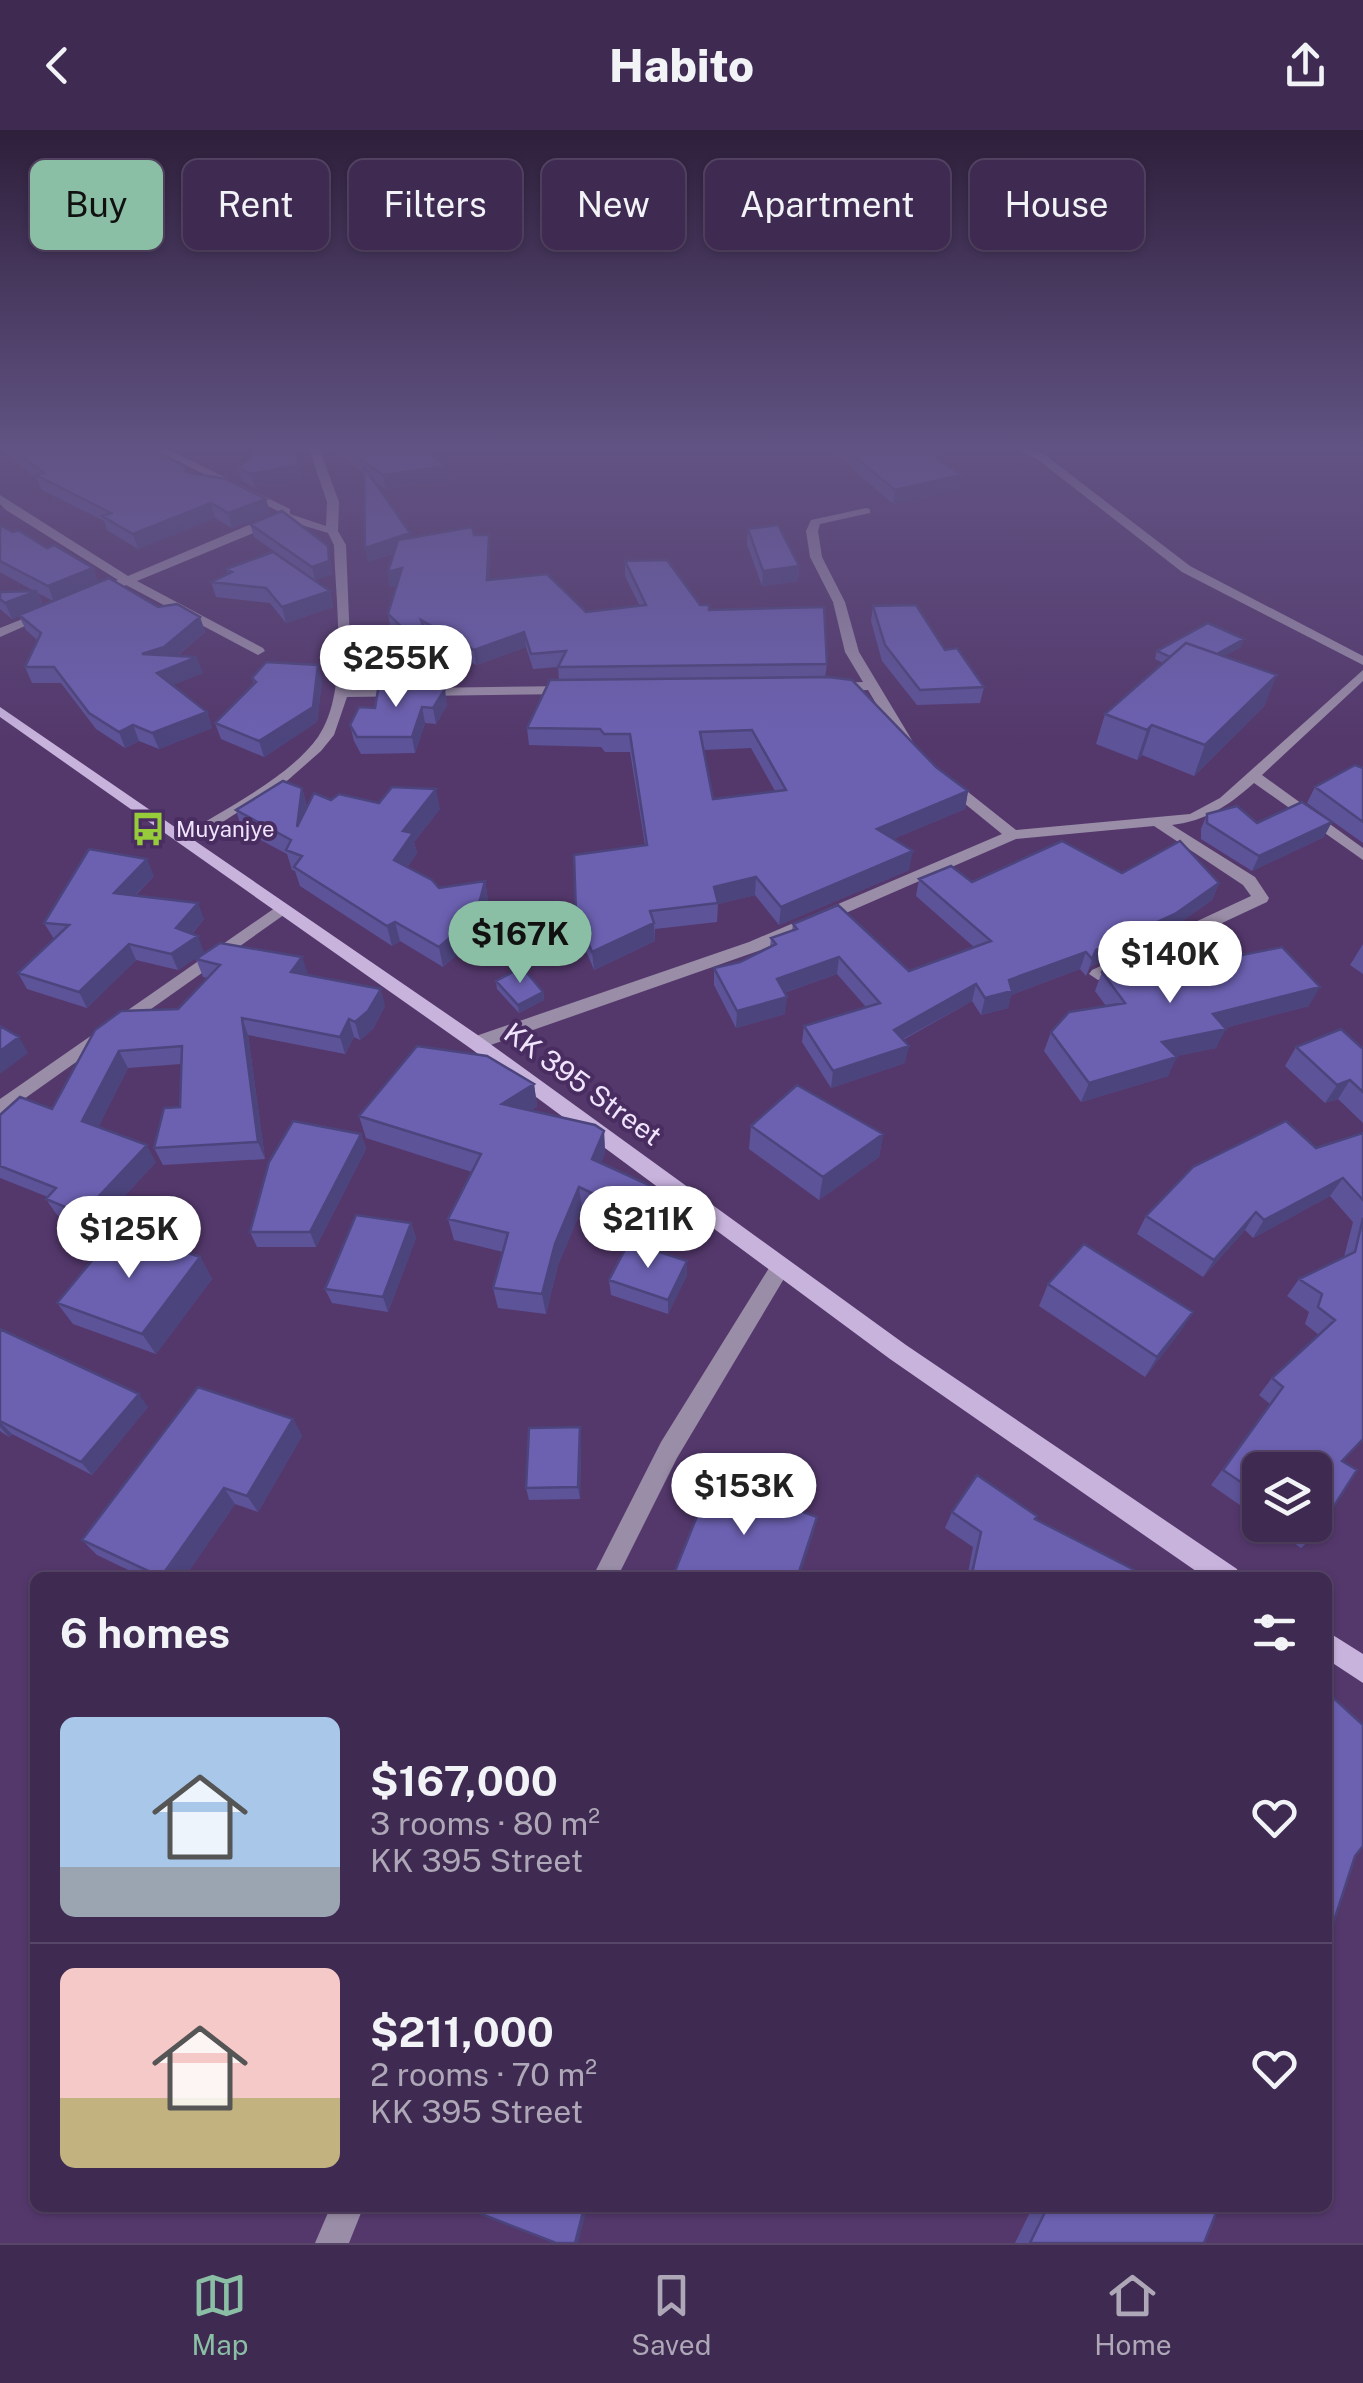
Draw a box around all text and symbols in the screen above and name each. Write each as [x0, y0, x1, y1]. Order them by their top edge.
icon: back [30, 38, 85, 93]
icon: share [1278, 38, 1333, 93]
text: Habito [609, 39, 754, 92]
chip: Buy [30, 160, 163, 250]
chip: Rent [183, 160, 329, 250]
chip: Filters [349, 160, 522, 250]
chip: New [542, 160, 685, 250]
chip: Apartment [705, 160, 950, 250]
chip: House [970, 160, 1144, 250]
pin: $255K [326, 625, 466, 710]
text: $255K [342, 639, 450, 676]
bus stop icon: Muyanjye [129, 810, 167, 848]
place label: Muyanjye [176, 816, 274, 842]
pin: $167K [450, 901, 590, 986]
text: $167K [470, 915, 570, 952]
pin: $140K [1100, 921, 1240, 1006]
text: $140K [1120, 935, 1220, 972]
street label: KK 395 Street [498, 1015, 668, 1152]
pin: $211K [578, 1186, 718, 1271]
pin: $125K [59, 1196, 199, 1281]
text: $211K [602, 1200, 694, 1237]
text: $125K [79, 1210, 179, 1247]
map controls [1242, 1452, 1332, 1542]
button: layers [1242, 1452, 1332, 1542]
pin: $153K [674, 1453, 814, 1538]
text: $153K [693, 1467, 795, 1504]
icon: filters [1247, 1605, 1302, 1660]
text: 6 homes [60, 1608, 230, 1657]
text: $167,000 [370, 1756, 558, 1805]
icon: home [140, 1757, 260, 1877]
icon: heart [1247, 1790, 1302, 1845]
text: 3 rooms · 80 m² [370, 1805, 600, 1842]
text: KK 395 Street [370, 1842, 583, 1879]
text: $211,000 [370, 2007, 554, 2056]
icon: home [140, 2008, 260, 2128]
icon: heart [1247, 2041, 1302, 2096]
text: 2 rooms · 70 m² [370, 2056, 597, 2093]
text: KK 395 Street [370, 2093, 583, 2130]
tab: Map [191, 2268, 248, 2361]
tab: Saved [631, 2268, 711, 2361]
tab: Home [1094, 2268, 1172, 2361]

